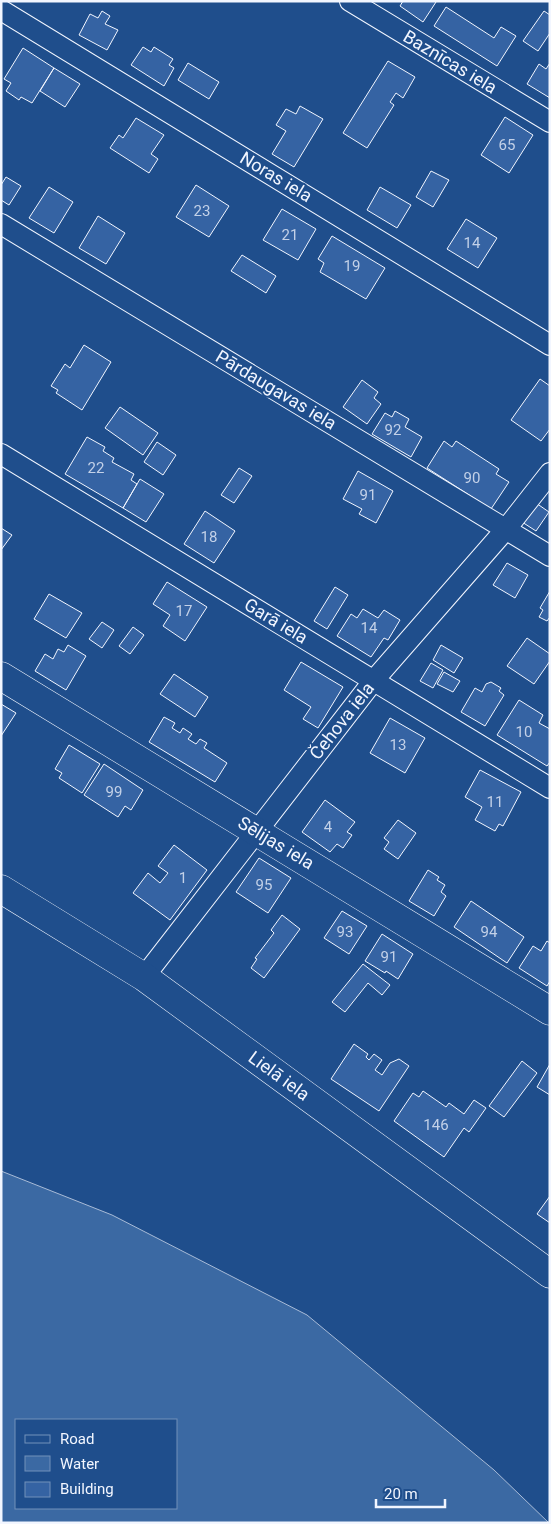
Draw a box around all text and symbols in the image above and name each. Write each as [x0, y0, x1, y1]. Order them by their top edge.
street label: Baznīcas iela [400, 25, 501, 98]
house number: 65 [499, 136, 515, 154]
street label: Noras iela [236, 147, 316, 206]
house number: 23 [194, 202, 210, 220]
house number: 21 [282, 226, 298, 244]
house number: 14 [464, 234, 481, 252]
house number: 19 [344, 257, 360, 275]
street label: Pārdaugavas iela [212, 345, 340, 434]
house number: 92 [385, 421, 401, 439]
house number: 22 [88, 459, 104, 477]
house number: 90 [464, 469, 480, 487]
house number: 91 [360, 486, 376, 504]
house number: 18 [201, 528, 217, 546]
street label: Garā iela [241, 594, 312, 648]
house number: 17 [176, 602, 192, 620]
house number: 14 [361, 619, 378, 637]
street label: Čehova iela [305, 678, 378, 764]
house number: 10 [516, 723, 532, 741]
house number: 13 [390, 736, 406, 754]
house number: 99 [106, 783, 122, 801]
house number: 11 [487, 793, 503, 811]
street label: Sēlijas iela [234, 812, 318, 873]
house number: 4 [324, 818, 333, 836]
house number: 1 [179, 869, 187, 887]
house number: 95 [256, 876, 272, 894]
house number: 93 [337, 923, 353, 941]
house number: 94 [481, 923, 498, 941]
house number: 91 [381, 948, 397, 966]
street label: Lielā iela [245, 1046, 314, 1105]
house number: 146 [423, 1116, 449, 1134]
legend [15, 1419, 178, 1509]
text: Road [60, 1430, 94, 1448]
text: Water [60, 1455, 99, 1473]
scale bar [376, 1476, 445, 1508]
text: Building [60, 1480, 114, 1498]
text: 20 m [384, 1485, 418, 1503]

